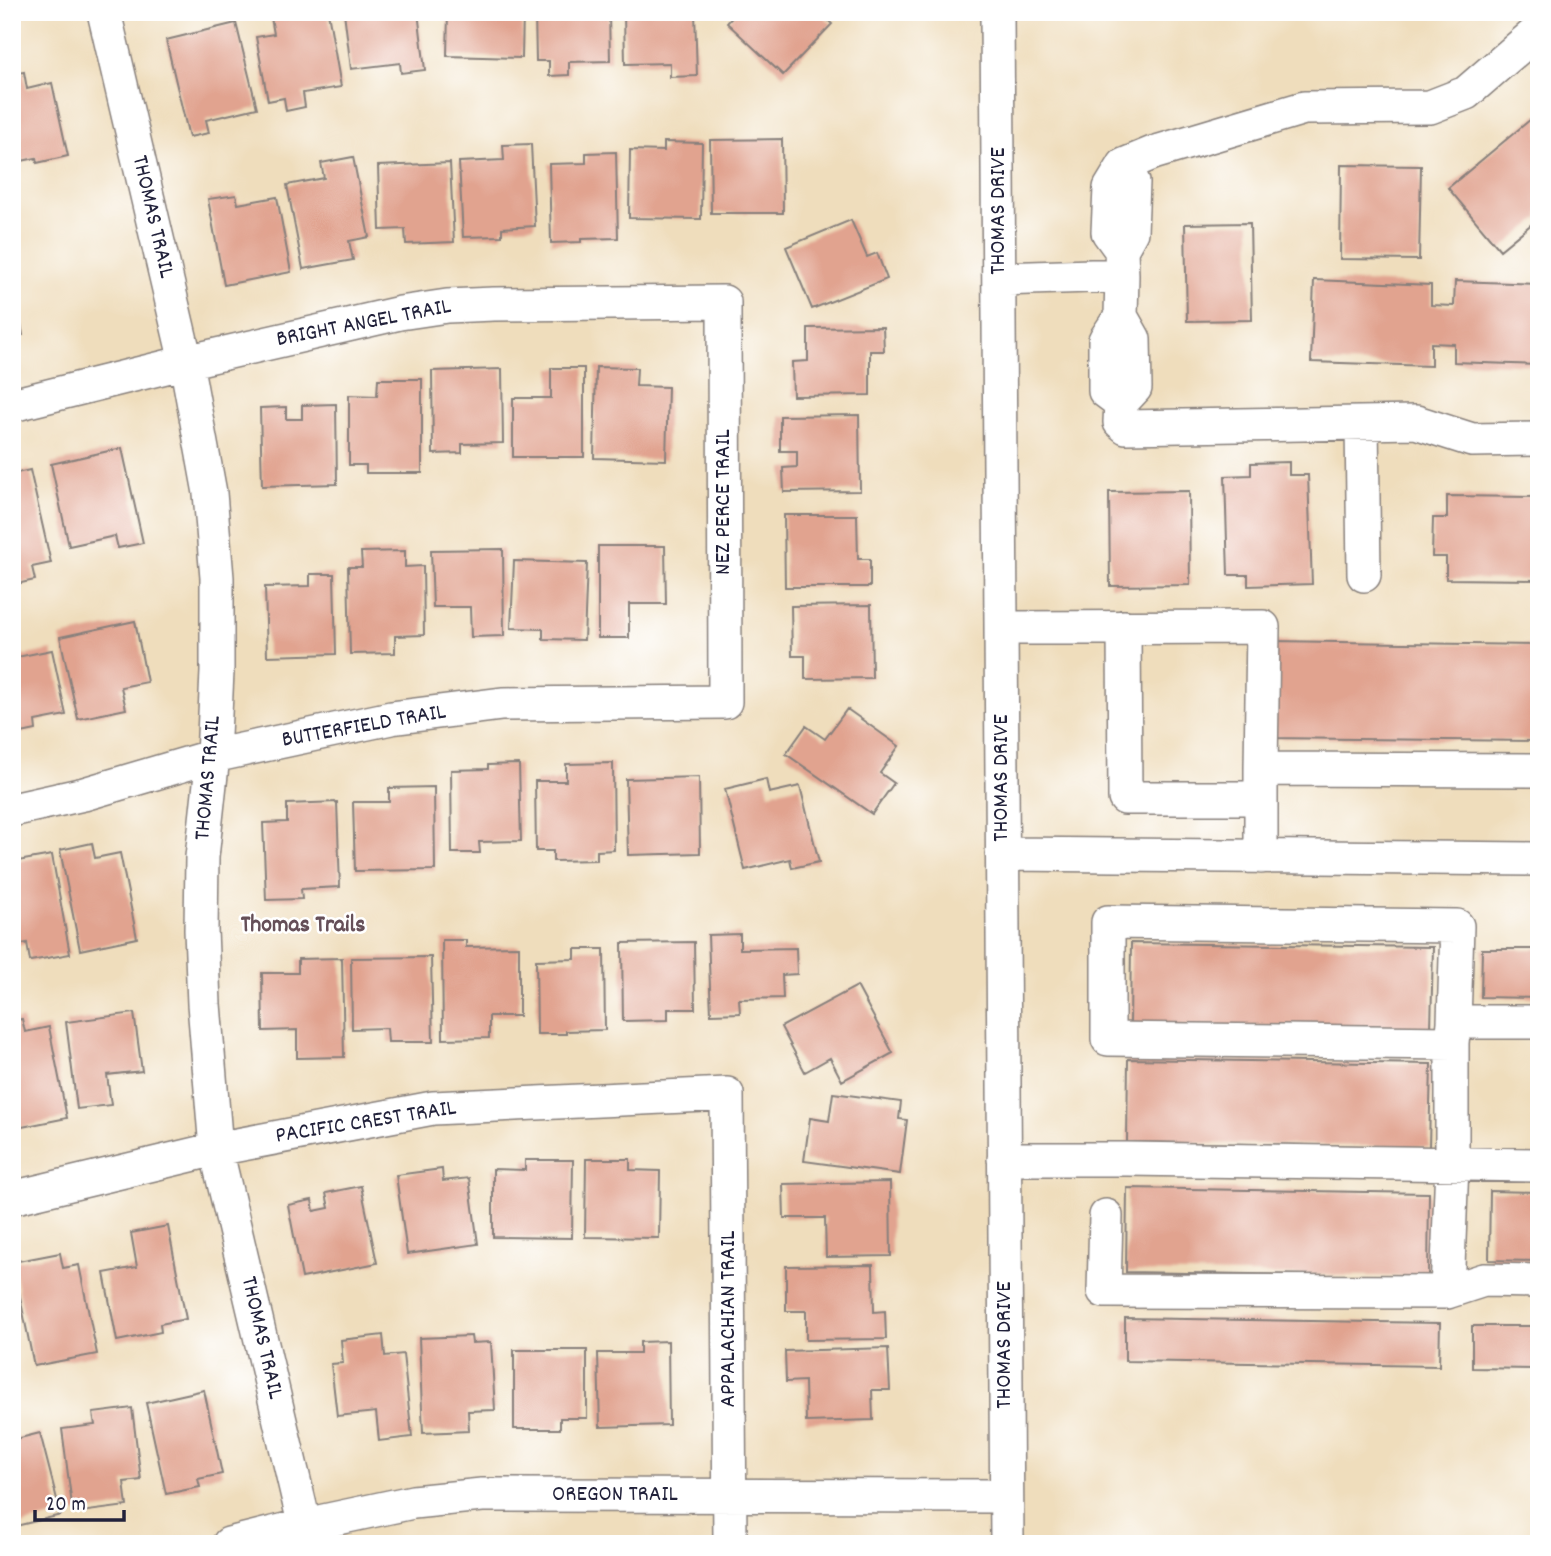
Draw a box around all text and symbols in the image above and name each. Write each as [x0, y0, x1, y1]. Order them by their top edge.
street label: THOMAS DRIVE [983, 147, 1016, 275]
street label: THOMAS TRAIL [122, 152, 182, 282]
street label: BRIGHT ANGEL TRAIL [274, 291, 455, 357]
street label: NEZ PERCE TRAIL [708, 428, 741, 575]
street label: BUTTERFIELD TRAIL [279, 696, 449, 758]
street label: THOMAS TRAIL [187, 714, 231, 842]
street label: THOMAS DRIVE [986, 714, 1019, 842]
district label: Thomas Trails [241, 909, 365, 943]
street label: PACIFIC CREST TRAIL [273, 1092, 459, 1154]
street label: APPALACHIAN TRAIL [713, 1230, 746, 1407]
street label: THOMAS TRAIL [231, 1273, 291, 1403]
street label: THOMAS DRIVE [989, 1281, 1022, 1409]
scale bar [35, 1479, 124, 1523]
street label: OREGON TRAIL [552, 1479, 678, 1512]
text: 20 m [46, 1491, 86, 1521]

